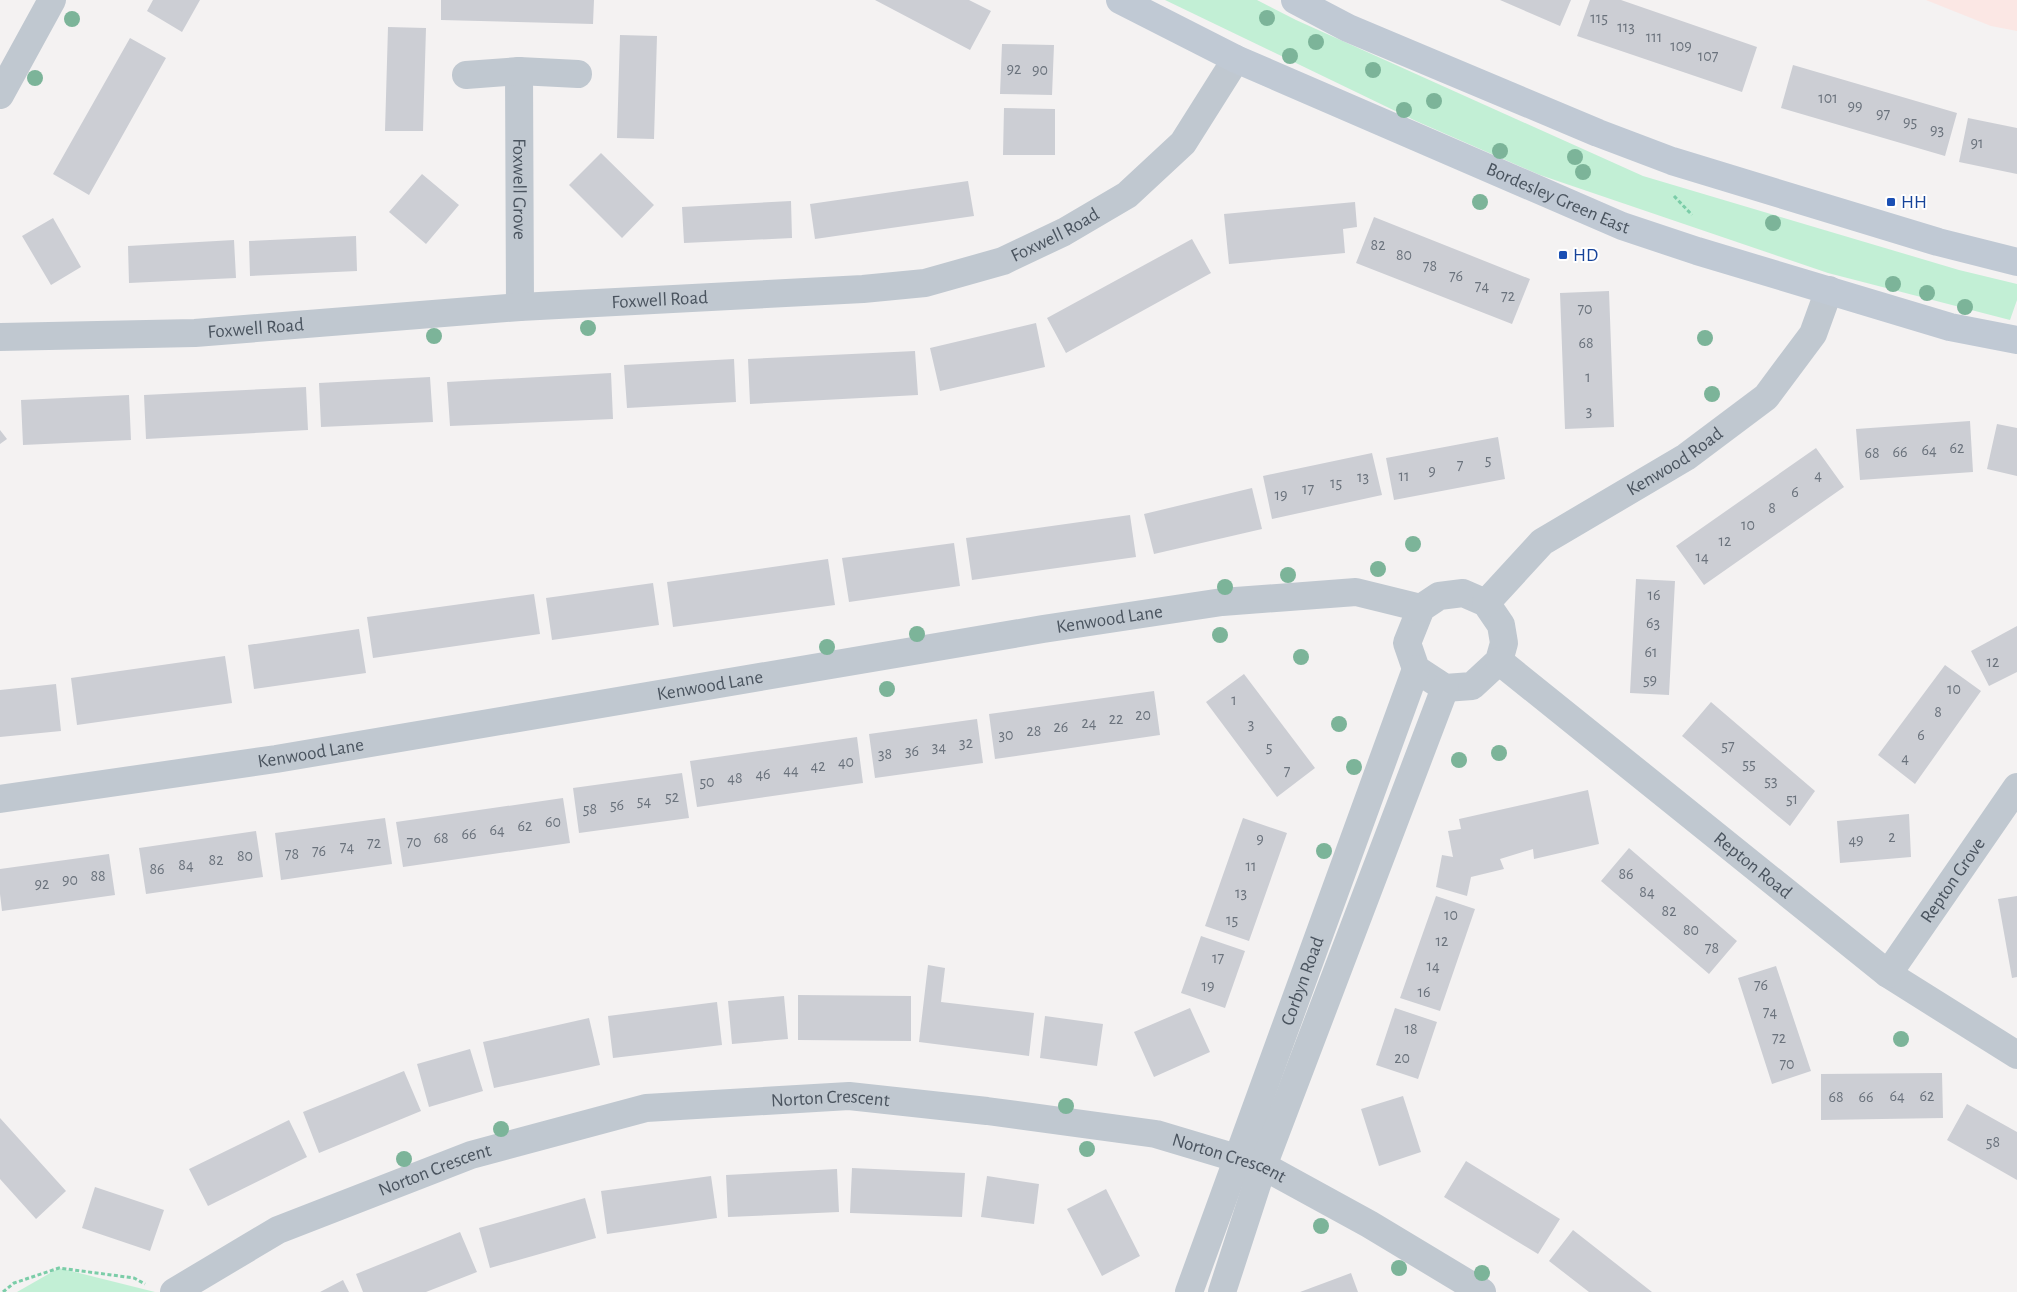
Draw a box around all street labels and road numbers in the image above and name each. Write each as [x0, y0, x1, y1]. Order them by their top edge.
street label: Foxwell Grove [510, 138, 529, 240]
street label: Bordesley Green East [1484, 159, 1632, 237]
street label: Foxwell Road [1008, 204, 1102, 265]
street label: Foxwell Road [611, 288, 709, 312]
street label: Foxwell Road [207, 315, 305, 341]
street label: Kenwood Road [1623, 423, 1726, 499]
street label: Kenwood Lane [1055, 602, 1164, 636]
street label: Kenwood Lane [655, 667, 765, 704]
street label: Kenwood Lane [256, 735, 365, 771]
street label: Repton Road [1710, 828, 1796, 902]
street label: Repton Grove [1917, 834, 1989, 926]
street label: Corbyn Road [1277, 934, 1327, 1028]
street label: Norton Crescent [770, 1086, 891, 1110]
street label: Norton Crescent [1170, 1130, 1289, 1186]
street label: Norton Crescent [376, 1141, 493, 1200]

